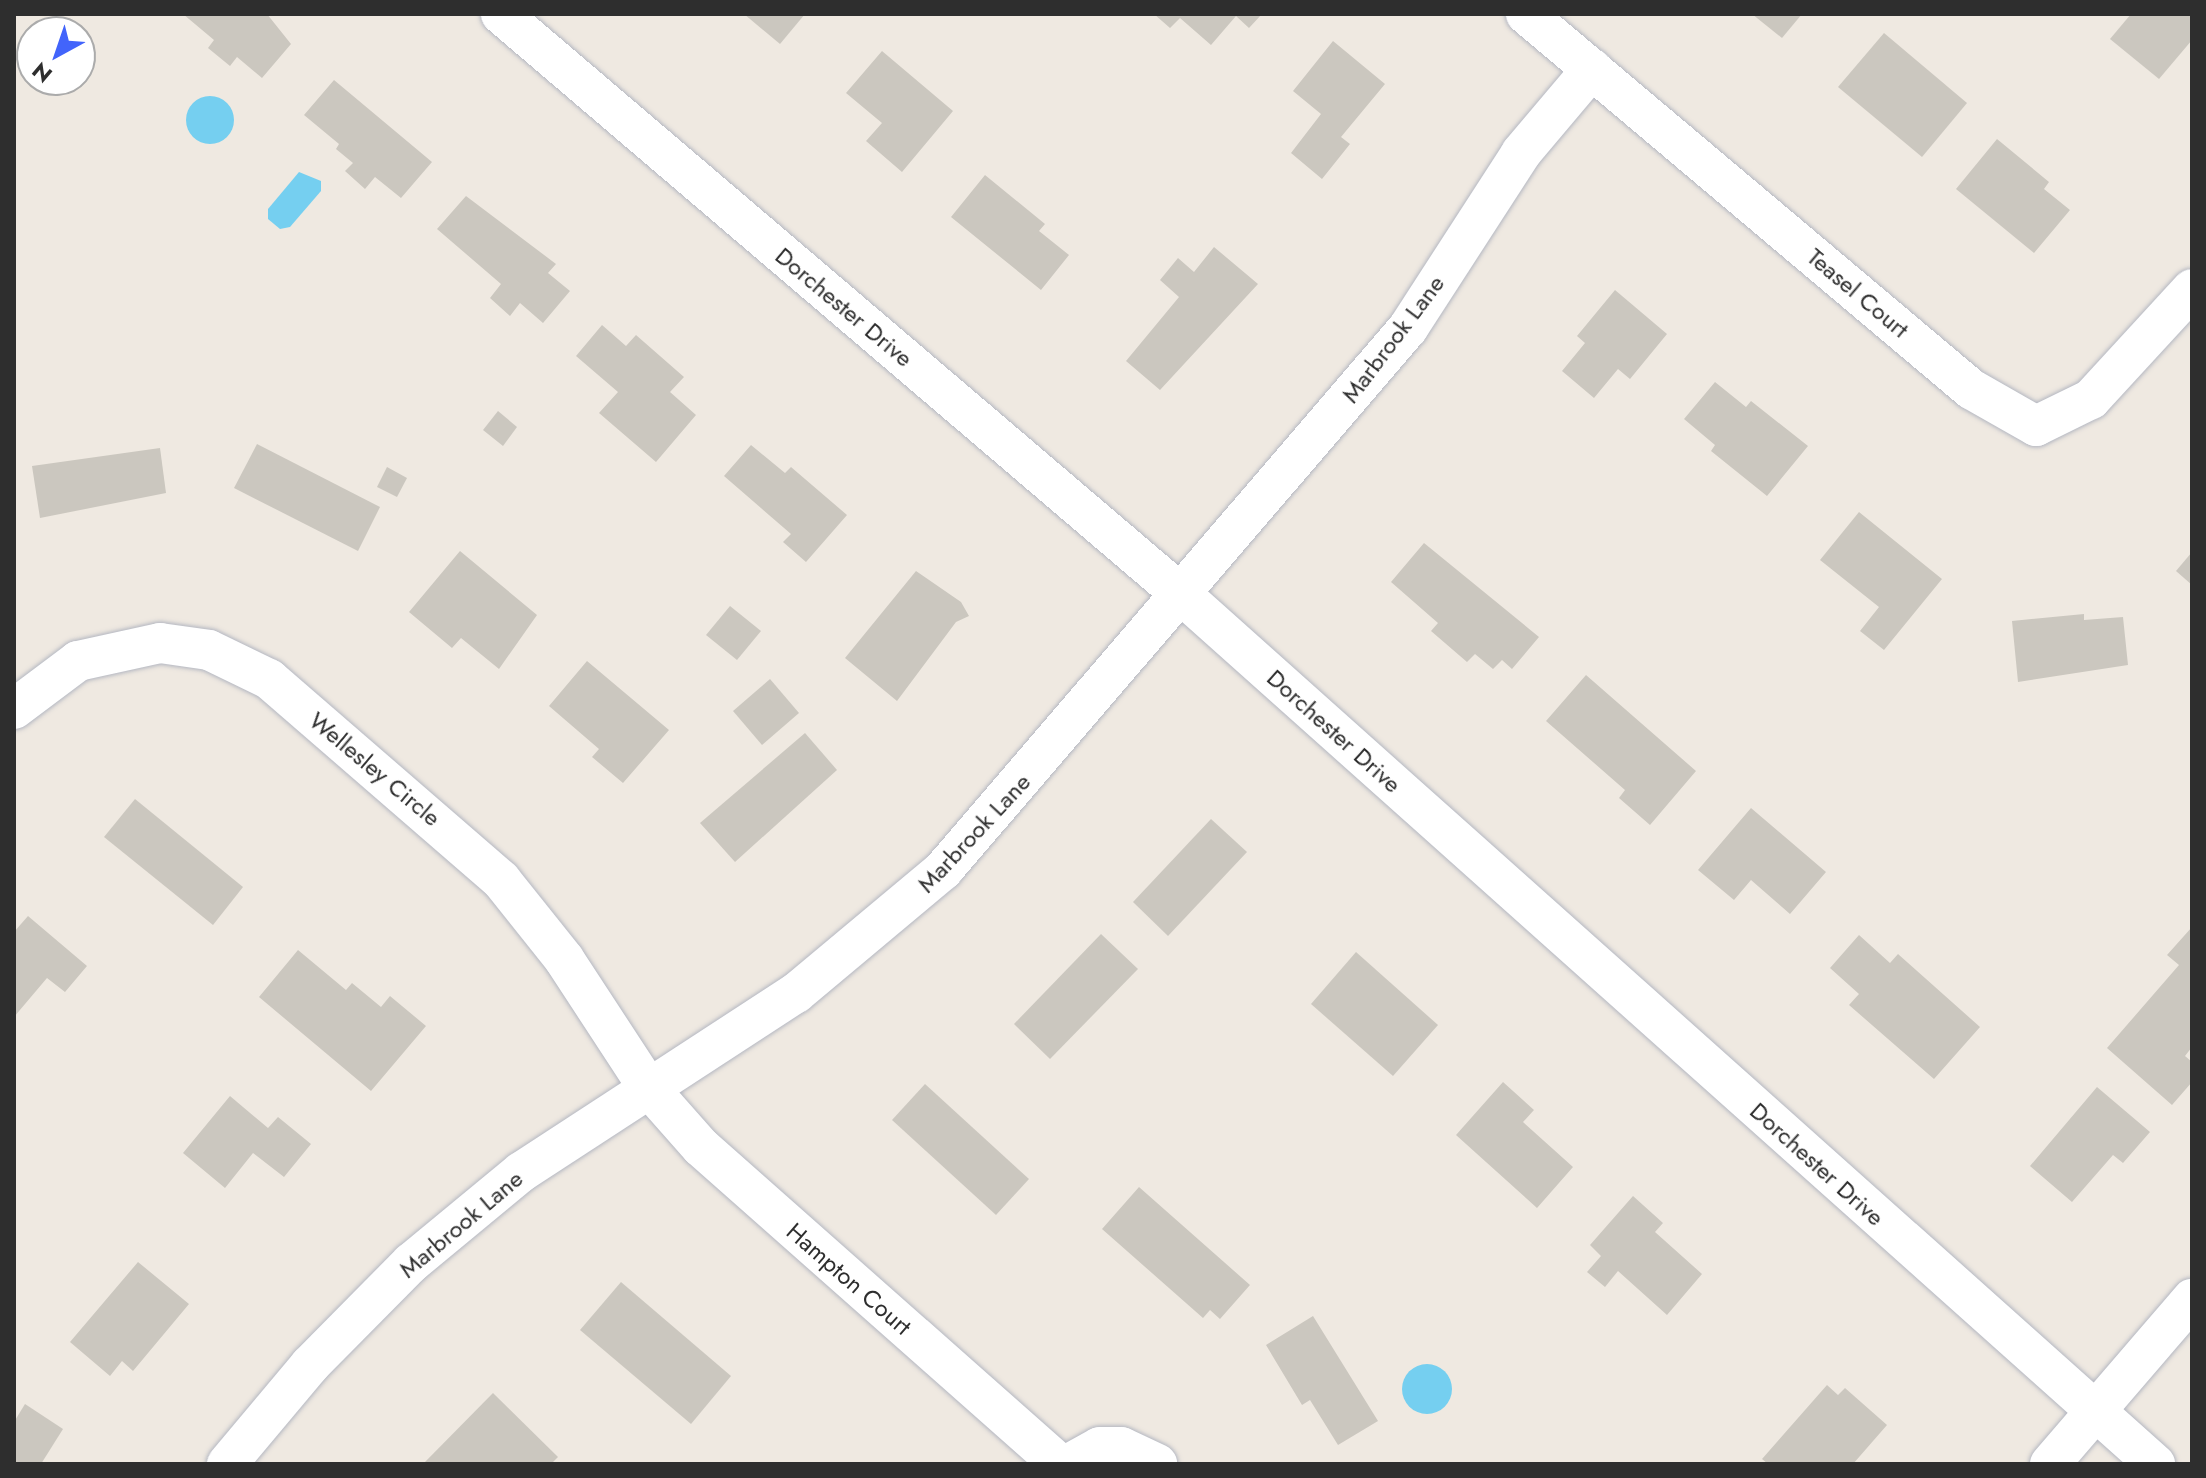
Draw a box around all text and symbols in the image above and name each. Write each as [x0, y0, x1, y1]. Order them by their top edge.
north arrow [16, 16, 96, 96]
text: N [25, 55, 59, 91]
street label: Dorchester Drive [770, 241, 918, 373]
street label: Teasel Court [1801, 242, 1915, 344]
street label: Marbrook Lane [1336, 270, 1450, 408]
street label: Dorchester Drive [1261, 663, 1407, 799]
street label: Wellesley Circle [304, 706, 446, 832]
street label: Marbrook Lane [912, 768, 1036, 898]
street label: Dorchester Drive [1744, 1096, 1890, 1232]
street label: Marbrook Lane [394, 1164, 528, 1284]
street label: Hampton Court [781, 1217, 917, 1341]

